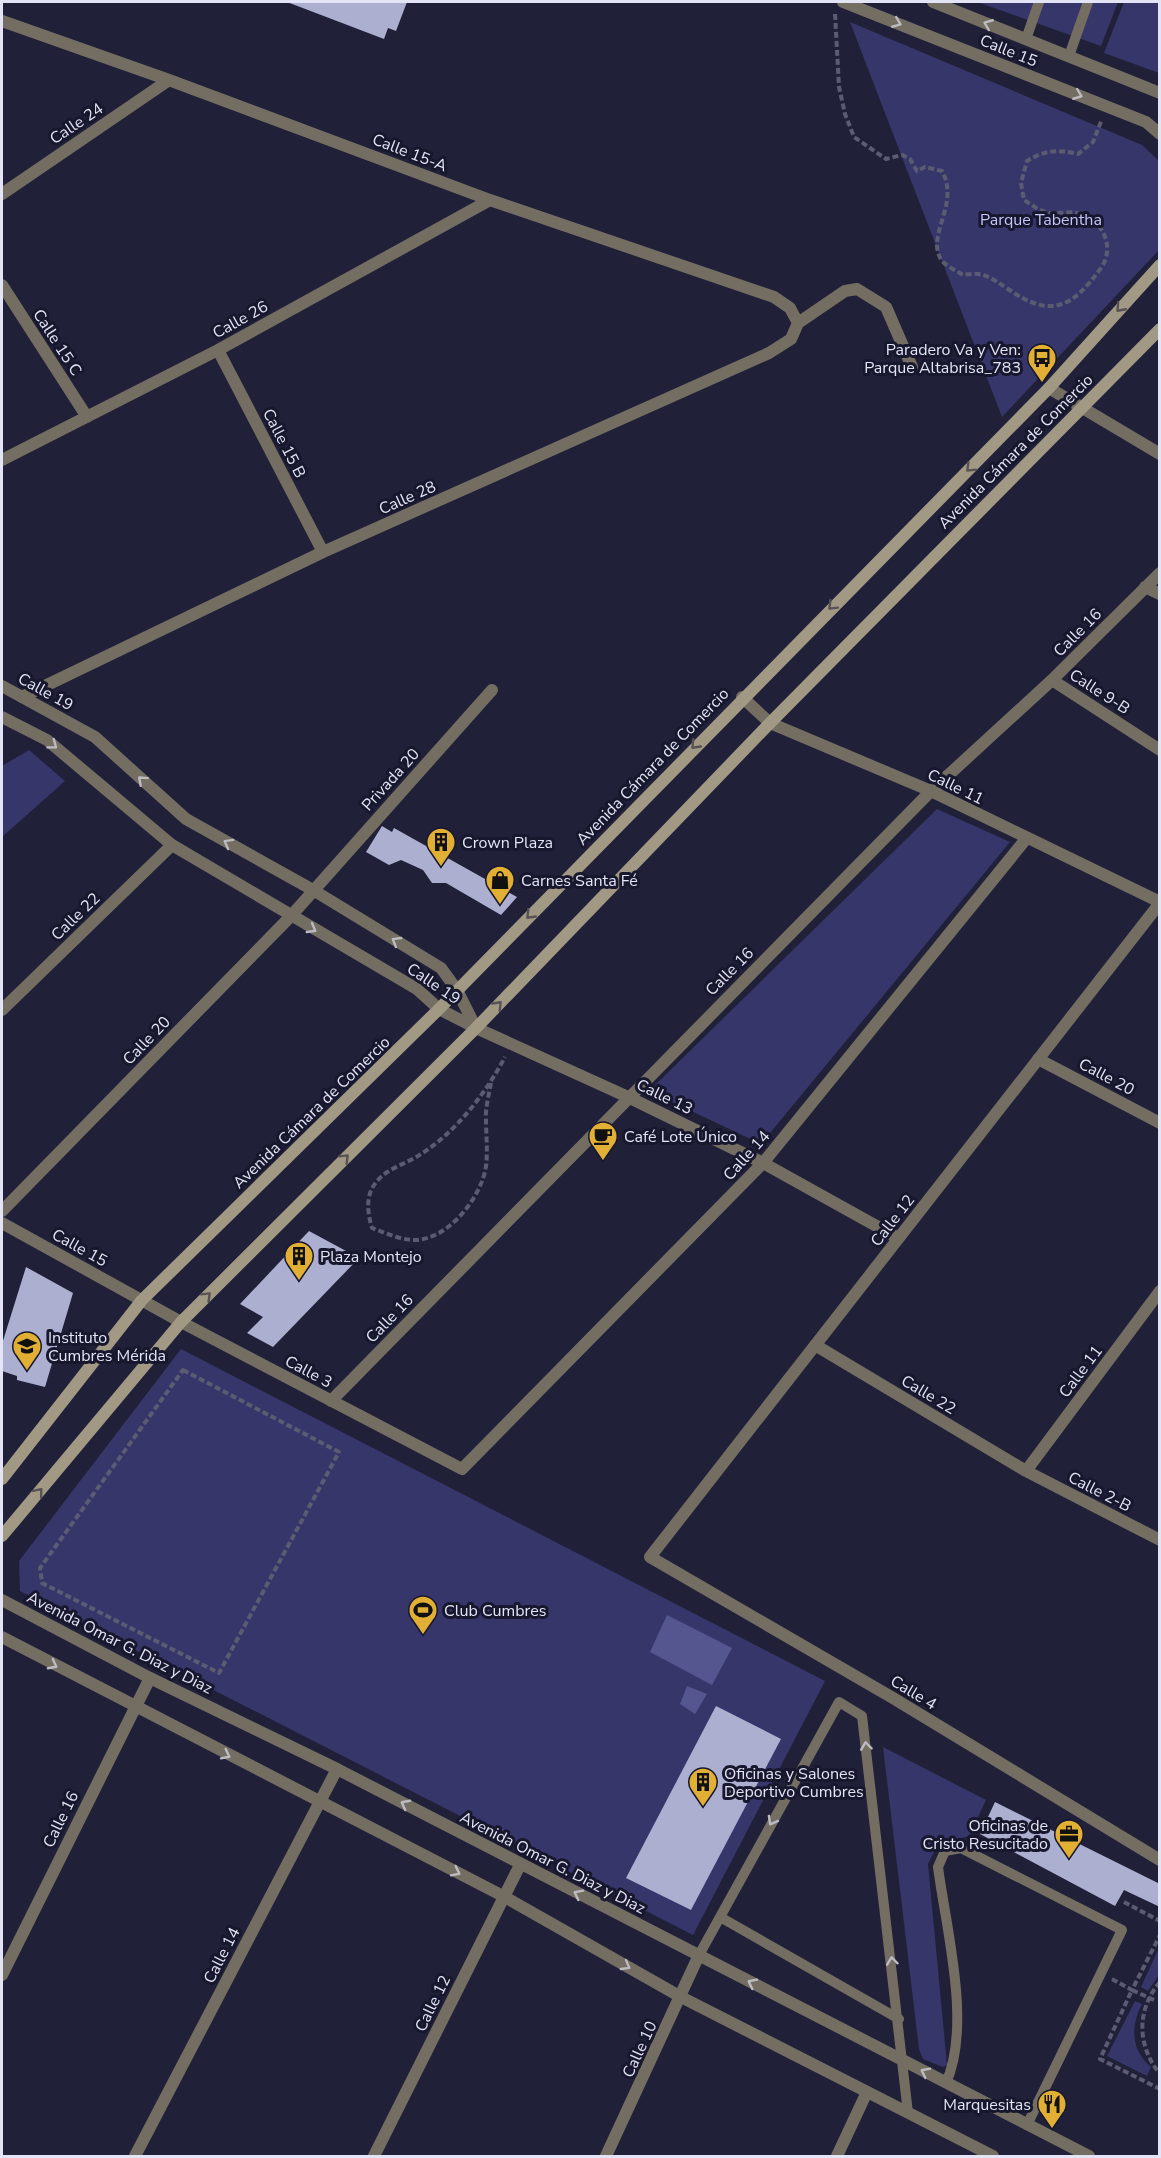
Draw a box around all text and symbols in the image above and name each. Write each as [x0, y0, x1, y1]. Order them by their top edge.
one-way arrow [891, 16, 902, 28]
one-way arrow [984, 19, 995, 31]
street label: Calle 15 [977, 29, 1041, 72]
one-way arrow [1072, 88, 1083, 100]
street label: Calle 24 [45, 98, 108, 150]
street label: Calle 15-A [369, 129, 450, 177]
park label: Parque Tabentha [980, 209, 1102, 231]
street label: Calle 26 [209, 296, 272, 344]
one-way arrow [1116, 302, 1127, 312]
street label: Calle 15 C [27, 305, 87, 380]
place label: Paradero Va y Ven: Parque Altabrisa_783 [864, 339, 1021, 379]
bus stop icon: Paradero Va y Ven: Parque Altabrisa_783 [1026, 342, 1058, 384]
street label: Avenida Cámara de Comercio [933, 369, 1098, 534]
street label: Calle 15 B [257, 405, 311, 482]
one-way arrow [966, 460, 977, 471]
street label: Calle 28 [375, 476, 439, 520]
one-way arrow [829, 599, 840, 610]
street label: Calle 16 [1049, 604, 1107, 662]
street label: Calle 9-B [1065, 664, 1134, 720]
street label: Calle 19 [14, 668, 77, 716]
street label: Avenida Cámara de Comercio [572, 683, 734, 850]
one-way arrow [46, 738, 57, 749]
one-way arrow [692, 738, 703, 749]
street label: Privada 20 [357, 744, 425, 816]
street label: Calle 11 [924, 764, 987, 810]
one-way arrow [139, 776, 149, 787]
building icon: Crown Plaza [425, 826, 457, 868]
place label: Crown Plaza [462, 832, 553, 854]
one-way arrow [224, 839, 234, 850]
shop icon: Carnes Santa Fé [484, 864, 516, 906]
place label: Carnes Santa Fé [521, 870, 638, 892]
street label: Calle 22 [46, 888, 105, 946]
one-way arrow [526, 908, 537, 918]
one-way arrow [306, 921, 316, 933]
one-way arrow [392, 937, 402, 948]
street label: Calle 16 [701, 943, 759, 1001]
street label: Calle 19 [402, 958, 465, 1010]
one-way arrow [490, 1002, 501, 1013]
street label: Calle 20 [118, 1011, 176, 1070]
street label: Avenida Cámara de Comercio [228, 1031, 395, 1194]
street label: Calle 20 [1075, 1053, 1138, 1101]
street label: Calle 13 [633, 1074, 696, 1120]
cafe icon: Café Lote Único [587, 1120, 619, 1162]
place label: Café Lote Único [624, 1126, 737, 1148]
street label: Calle 14 [718, 1126, 775, 1185]
one-way arrow [338, 1155, 349, 1166]
street label: Calle 12 [866, 1190, 920, 1251]
street label: Calle 15 [48, 1224, 111, 1272]
building icon: Plaza Montejo [283, 1240, 315, 1282]
place label: Plaza Montejo [320, 1246, 422, 1268]
street label: Calle 16 [361, 1289, 419, 1348]
one-way arrow [200, 1292, 211, 1302]
place label: Instituto Cumbres Mérida [48, 1327, 166, 1367]
school or university icon: Instituto Cumbres Mérida [11, 1330, 43, 1372]
street label: Calle 11 [1054, 1341, 1108, 1402]
street label: Calle 3 [281, 1350, 336, 1393]
street label: Calle 22 [897, 1370, 960, 1420]
street label: Calle 2-B [1064, 1467, 1135, 1517]
one-way arrow [32, 1488, 43, 1499]
street label: Avenida Omar G. Diaz y Diaz [23, 1586, 216, 1699]
sports icon: Club Cumbres [407, 1594, 439, 1636]
place label: Club Cumbres [444, 1600, 546, 1622]
one-way arrow [47, 1658, 57, 1669]
street label: Calle 4 [886, 1670, 941, 1716]
one-way arrow [861, 1742, 873, 1751]
one-way arrow [219, 1748, 230, 1759]
place label: Oficinas y Salones Deportivo Cumbres [724, 1763, 864, 1803]
building icon: Oficinas y Salones Deportivo Cumbres [687, 1766, 719, 1808]
street label: Calle 16 [38, 1788, 84, 1851]
one-way arrow [400, 1800, 411, 1812]
street label: Avenida Omar G. Diaz y Diaz [456, 1806, 649, 1919]
one-way arrow [768, 1815, 780, 1826]
place label: Oficinas de Cristo Resucitado [923, 1815, 1048, 1855]
office icon: Oficinas de Cristo Resucitado [1053, 1818, 1085, 1860]
one-way arrow [449, 1865, 460, 1876]
one-way arrow [574, 1890, 584, 1901]
street label: Calle 14 [198, 1923, 246, 1987]
one-way arrow [886, 1956, 899, 1965]
one-way arrow [620, 1959, 631, 1970]
street label: Calle 12 [410, 1972, 456, 2035]
one-way arrow [747, 1978, 758, 1990]
street label: Calle 10 [617, 2017, 663, 2081]
one-way arrow [921, 2068, 932, 2079]
restaurant icon: Marquesitas [1036, 2088, 1068, 2130]
place label: Marquesitas [943, 2094, 1031, 2116]

